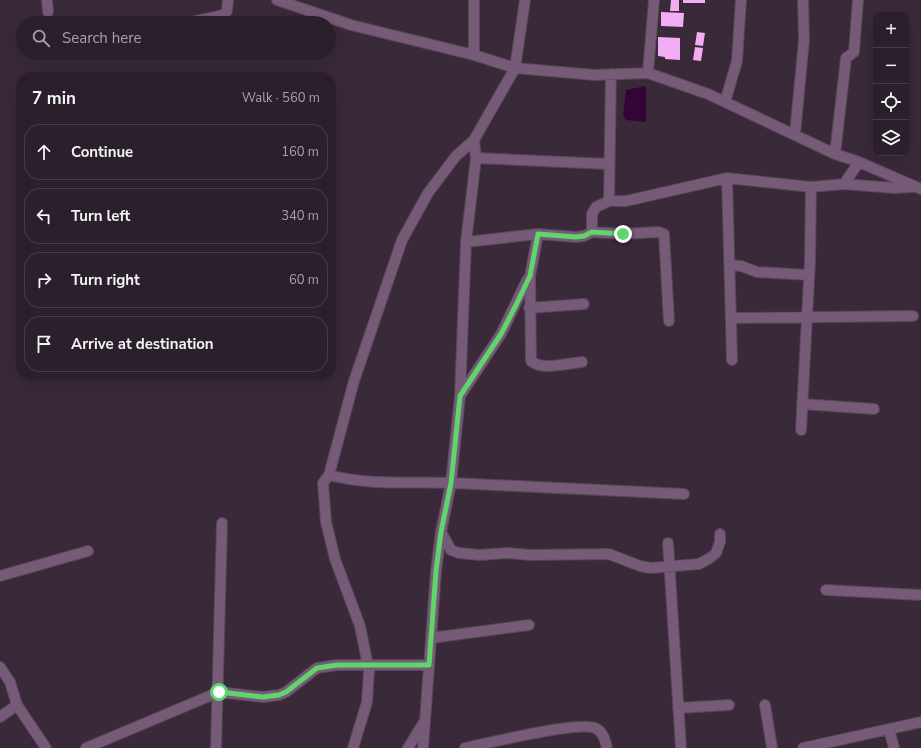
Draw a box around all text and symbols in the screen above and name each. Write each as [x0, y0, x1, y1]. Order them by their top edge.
map controls [873, 12, 909, 156]
button: + [873, 12, 909, 48]
search box [16, 16, 336, 60]
icon: search [30, 27, 52, 49]
text: Search here [62, 28, 142, 48]
button: − [873, 48, 909, 84]
button: locate [873, 84, 909, 120]
text: 7 min [32, 87, 76, 110]
text: Walk · 560 m [242, 89, 320, 107]
button: layers [873, 120, 909, 156]
icon: ahead [33, 141, 55, 163]
text: Continue [71, 142, 133, 162]
text: 160 m [281, 143, 319, 161]
icon: left [33, 205, 55, 227]
text: Turn left [71, 206, 130, 226]
text: 340 m [281, 207, 319, 225]
route end [614, 225, 632, 243]
icon: right [33, 269, 55, 291]
text: Turn right [71, 270, 140, 290]
text: 60 m [289, 271, 319, 289]
icon: arrive [33, 333, 55, 355]
text: Arrive at destination [71, 334, 214, 354]
route start [210, 683, 228, 701]

